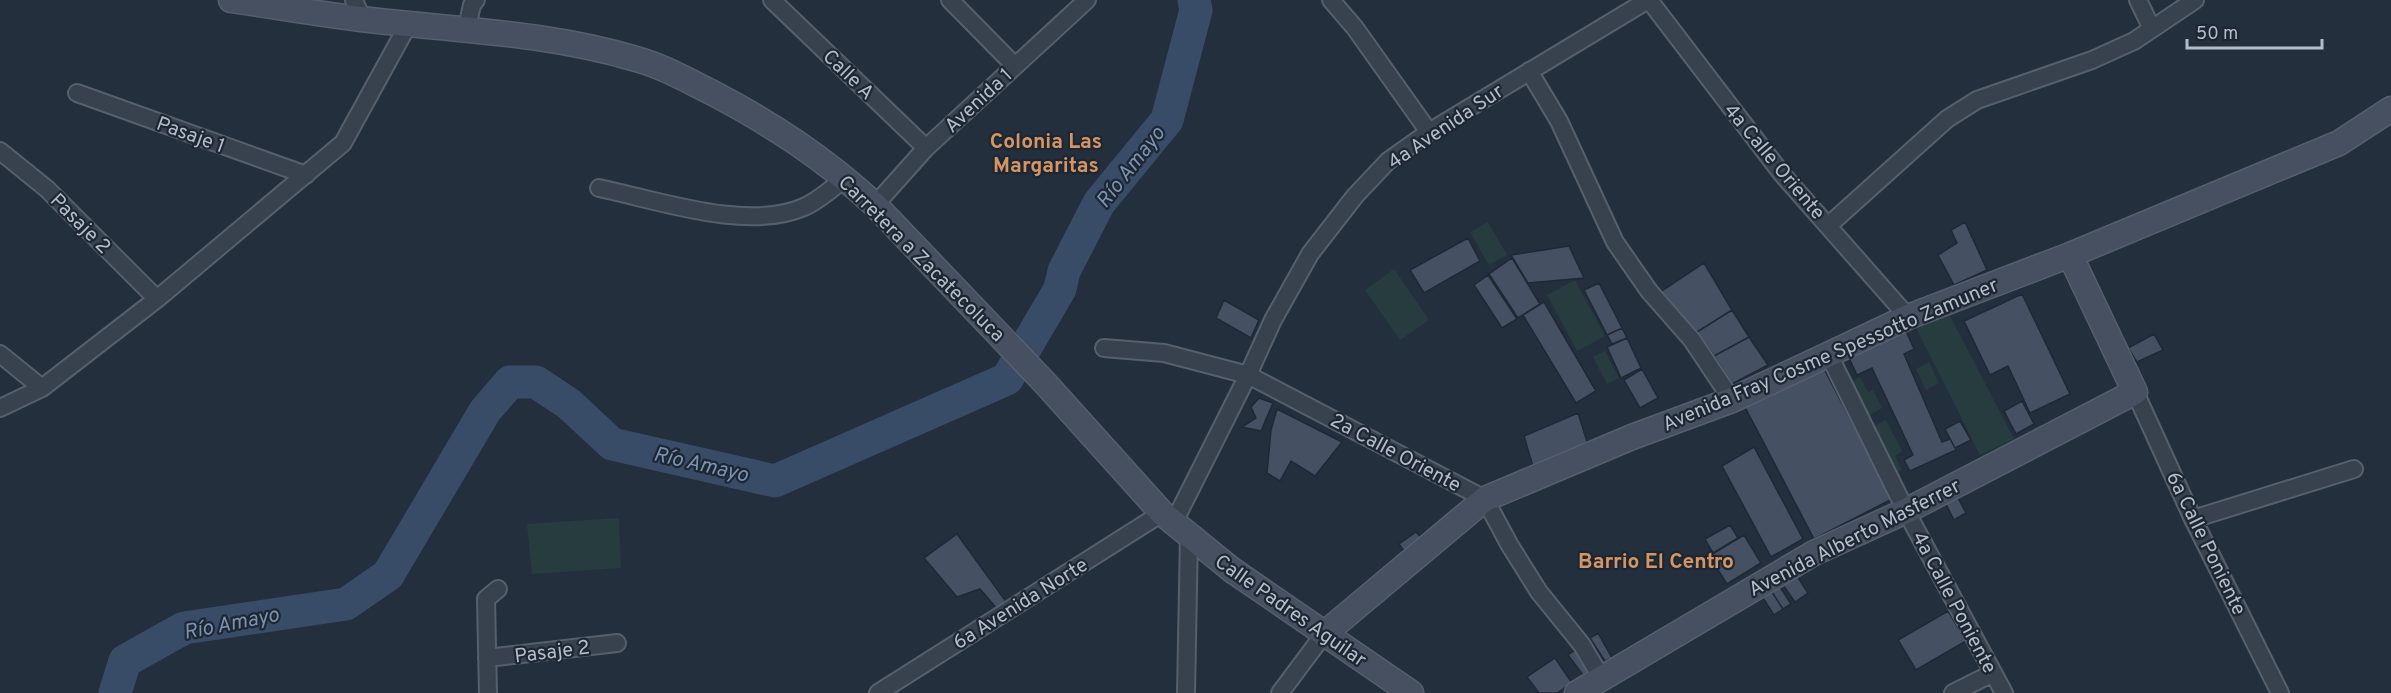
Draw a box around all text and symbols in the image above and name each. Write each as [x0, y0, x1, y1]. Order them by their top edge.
scale bar [2187, 12, 2322, 50]
text: 50 m [2196, 23, 2238, 46]
street label: Calle A [816, 44, 879, 106]
street label: Avenida 1 [940, 63, 1019, 140]
street label: 4a Avenida Sur [1383, 79, 1509, 176]
street label: 4a Calle Oriente [1717, 99, 1830, 226]
street label: Pasaje 1 [152, 112, 228, 160]
water label: Río Amayo [1091, 121, 1172, 214]
district label: Colonia Las Margaritas [990, 129, 1102, 180]
street label: Carretera a Zacatecoluca [832, 170, 1010, 348]
street label: Pasaje 2 [44, 188, 116, 260]
street label: Avenida Fray Cosme Spessotto Zamuner [1659, 273, 2003, 439]
street label: 2a Calle Oriente [1325, 408, 1465, 499]
water label: Río Amayo [651, 441, 752, 490]
street label: 6a Calle Poniente [2159, 468, 2251, 620]
street label: Avenida Alberto Masferrer [1745, 474, 1965, 604]
street label: 4a Calle Poniente [1905, 527, 2002, 678]
street label: Calle Padres Aguilar [1209, 549, 1371, 674]
district label: Barrio El Centro [1578, 549, 1734, 576]
street label: 6a Avenida Norte [949, 553, 1093, 657]
water label: Río Amayo [181, 602, 282, 647]
street label: Pasaje 2 [513, 635, 591, 671]

